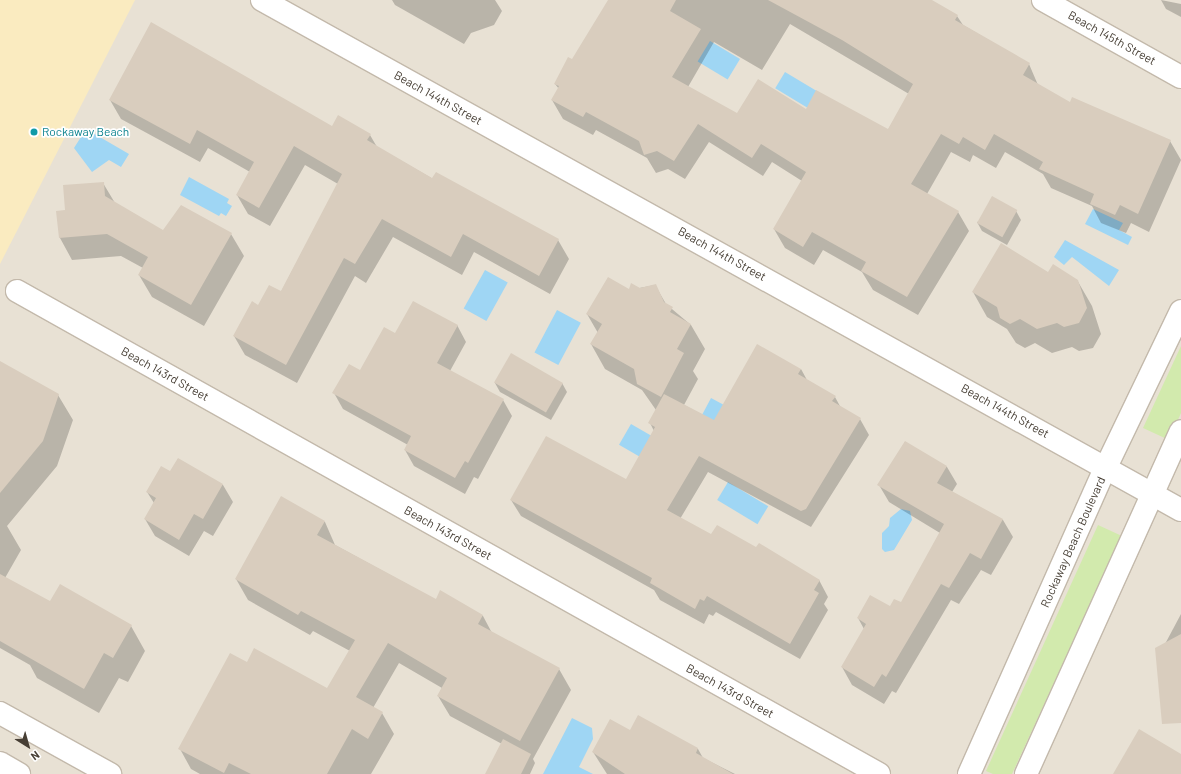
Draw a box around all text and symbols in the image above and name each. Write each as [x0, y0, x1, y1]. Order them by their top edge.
street label: Beach 145th Street [1066, 8, 1158, 68]
street label: Beach 144th Street [391, 68, 485, 128]
place label: Rockaway Beach [42, 125, 129, 139]
marker: Rockaway Beach [29, 127, 39, 137]
street label: Beach 144th Street [675, 224, 769, 284]
street label: Beach 143rd Street [119, 344, 211, 404]
street label: Beach 144th Street [958, 381, 1052, 441]
street label: Rockaway Beach Boulevard [1038, 474, 1108, 610]
street label: Beach 143rd Street [402, 503, 494, 563]
street label: Beach 143rd Street [684, 661, 776, 721]
north arrow [8, 726, 48, 766]
text: N [29, 749, 42, 763]

